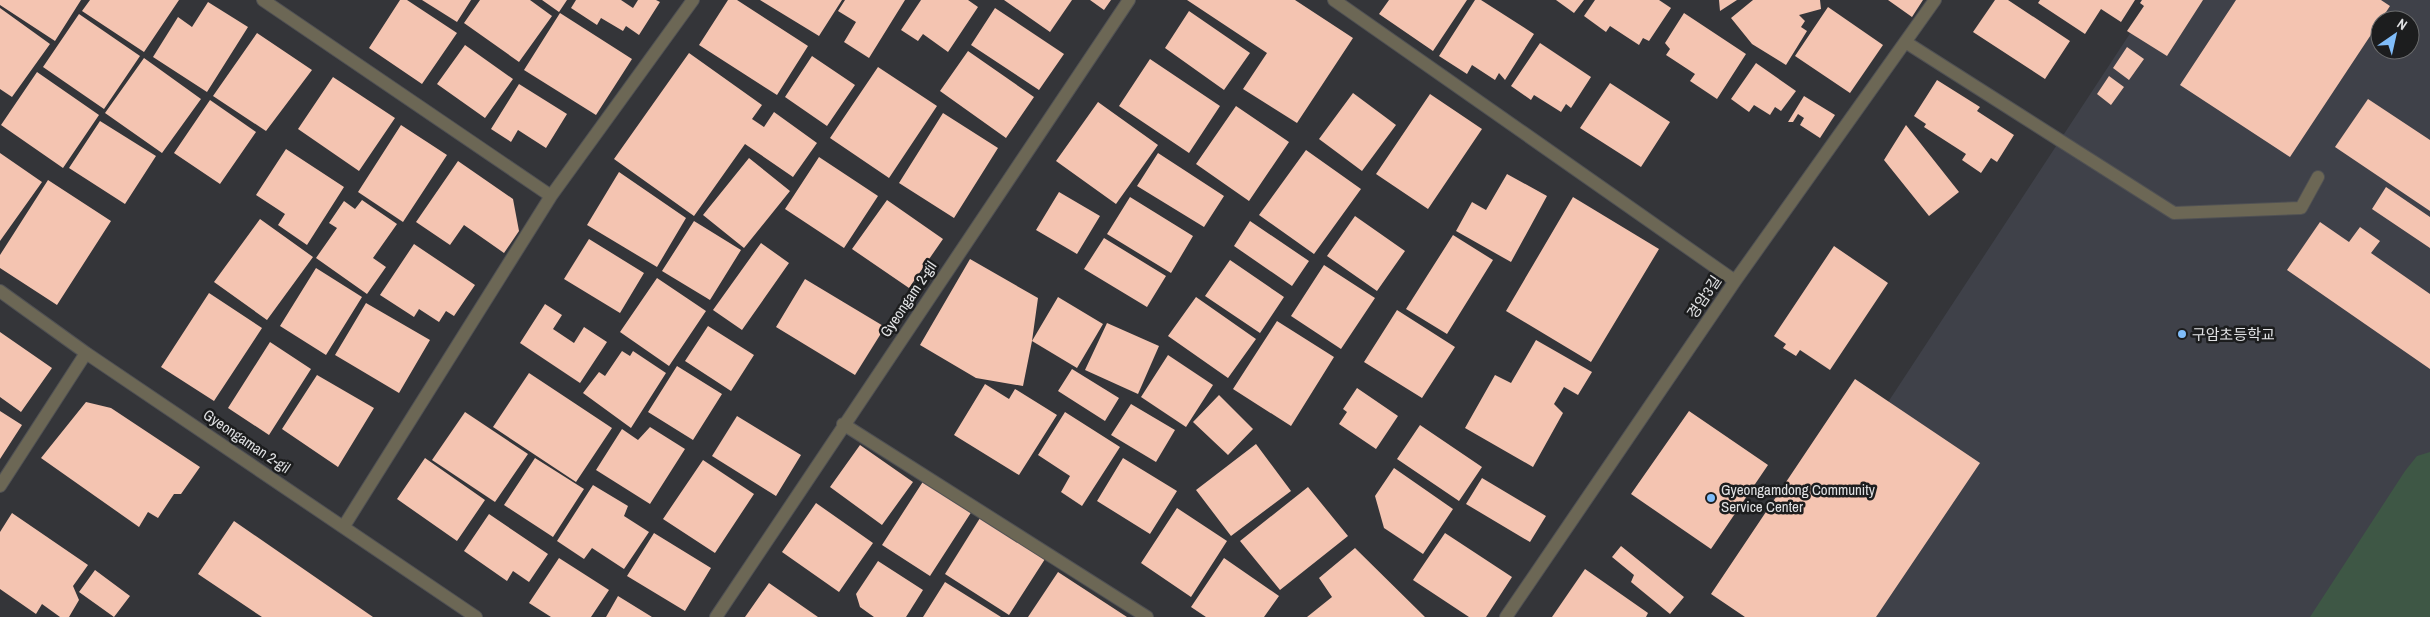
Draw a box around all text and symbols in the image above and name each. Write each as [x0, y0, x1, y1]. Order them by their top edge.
north arrow [2370, 10, 2420, 60]
text: N [2394, 14, 2411, 34]
street label: Gyeongam 2-gil [875, 257, 941, 341]
street label: 경암3길 [1682, 271, 1726, 323]
place label: 구암초등학교 [2192, 324, 2275, 345]
marker: 구암초등학교 [2176, 328, 2188, 340]
street label: Gyeongaman 2-gil [199, 404, 295, 478]
place label: Gyeongamdong Community Service Center [1721, 479, 1876, 517]
marker: Gyeongamdong Community Service Center [1705, 492, 1717, 504]

